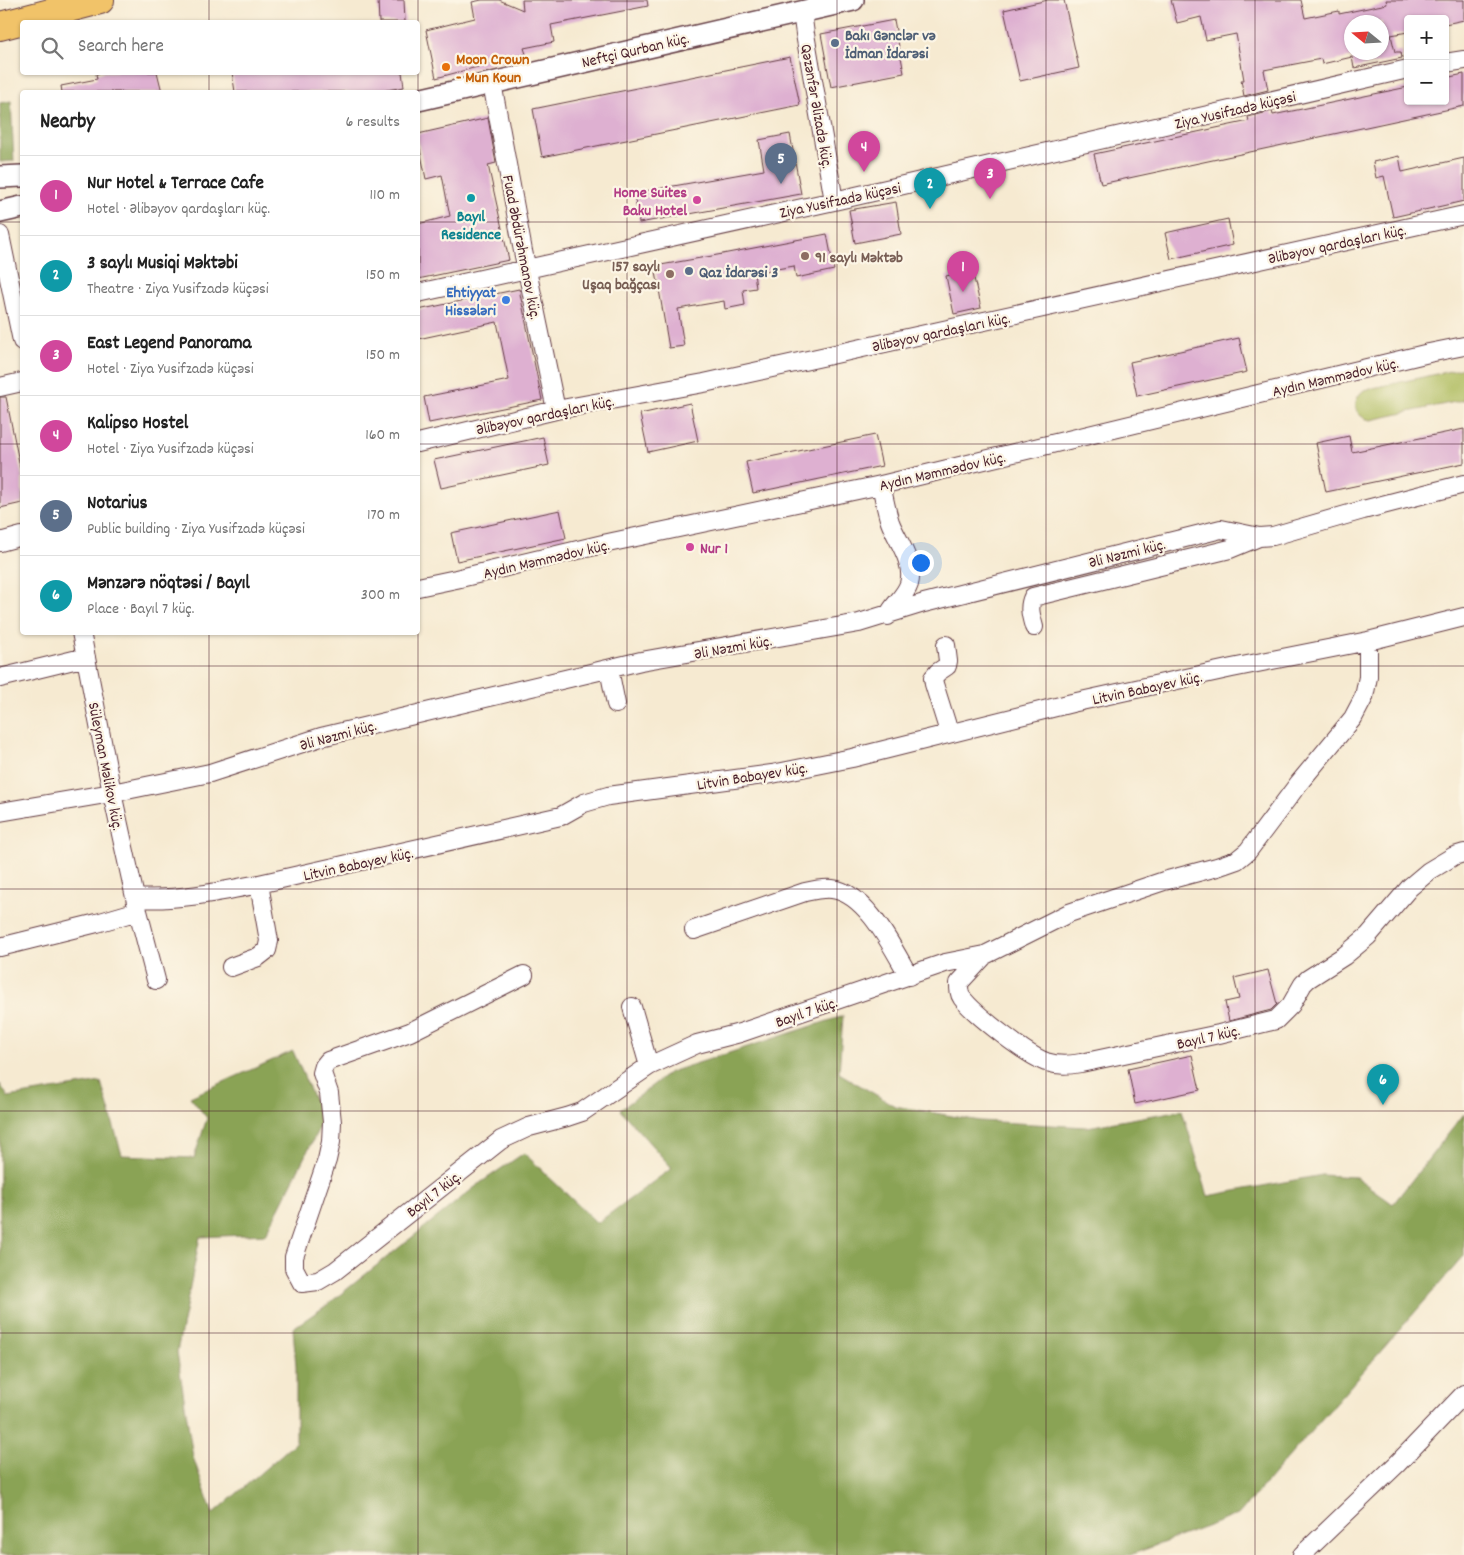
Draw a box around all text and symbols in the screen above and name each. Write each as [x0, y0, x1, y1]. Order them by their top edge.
north arrow [1344, 15, 1389, 60]
map controls [1404, 15, 1449, 105]
button: + [1404, 15, 1449, 60]
search box [20, 20, 420, 75]
place label: Bakı Gənclər və İdman İdarəsi [845, 25, 936, 66]
street label: Neftçi Qurban küç. [580, 28, 692, 75]
icon: search [38, 34, 66, 62]
text: Search here [78, 34, 164, 61]
marker: Bakı Gənclər və İdman İdarəsi [829, 37, 841, 49]
street label: Qəzənfər Əlizadə küç. [793, 42, 838, 171]
place label: Moon Crown - Mun Koun [456, 49, 529, 90]
button: − [1404, 60, 1449, 105]
marker: Moon Crown - Mun Koun [440, 61, 452, 73]
street label: Ziya Yusifzadə küçəsi [1173, 86, 1298, 137]
text: Nearby [40, 108, 95, 138]
text: 6 results [345, 111, 400, 134]
pin: 4 [848, 131, 880, 172]
pin: 5 [765, 143, 797, 184]
pin: 3 [974, 158, 1006, 199]
pin: 2 [914, 168, 946, 209]
text: Nur Hotel & Terrace Cafe [87, 171, 264, 198]
street label: Fuad Əbdürəhmanov küç. [495, 173, 546, 322]
street label: Ziya Yusifzadə küçəsi [778, 177, 903, 226]
place label: Home Suites Baku Hotel [613, 182, 687, 223]
text: 1 [54, 184, 58, 207]
text: 110 m [370, 184, 400, 207]
marker: Bayıl Residence [465, 192, 477, 204]
marker: Home Suites Baku Hotel [691, 194, 703, 206]
text: Hotel · Əlibəyov qardaşları küç. [87, 198, 270, 221]
place label: Bayıl Residence [441, 206, 501, 247]
street label: Əlibəyov qardaşları küç. [1267, 220, 1408, 271]
place label: 91 saylı Məktəb [815, 247, 903, 270]
marker: 91 saylı Məktəb [799, 250, 811, 262]
text: 3 saylı Musiqi Məktəbi [87, 251, 238, 278]
pin: 1 [947, 251, 979, 292]
place label: 157 saylı Uşaq bağçası [582, 256, 660, 297]
place label: Qaz İdarəsi 3 [699, 262, 778, 285]
text: 2 [53, 264, 60, 287]
text: 150 m [366, 264, 400, 287]
marker: Qaz İdarəsi 3 [683, 265, 695, 277]
marker: 157 saylı Uşaq bağçası [664, 268, 676, 280]
text: Theatre · Ziya Yusifzadə küçəsi [87, 278, 269, 301]
place label: Ehtiyyat Hissələri [445, 282, 496, 323]
marker: Ehtiyyat Hissələri [500, 294, 512, 306]
street label: Əlibəyov qardaşları küç. [871, 308, 1012, 359]
text: East Legend Panorama [87, 331, 251, 358]
text: 3 [52, 344, 60, 367]
text: 150 m [366, 344, 400, 367]
street label: Aydın Məmmədov küç. [1270, 353, 1401, 404]
text: Hotel · Ziya Yusifzadə küçəsi [87, 358, 254, 381]
street label: Əlibəyov qardaşları küç. [475, 391, 616, 442]
text: Kalipso Hostel [87, 411, 188, 438]
text: 4 [53, 424, 59, 447]
text: 160 m [365, 424, 400, 447]
text: Hotel · Ziya Yusifzadə küçəsi [87, 438, 254, 461]
street label: Aydın Məmmədov küç. [877, 447, 1008, 498]
text: Notarius [87, 491, 147, 518]
text: 5 [52, 504, 60, 527]
text: 170 m [367, 504, 400, 527]
text: Public building · Ziya Yusifzadə küçəsi [87, 518, 305, 541]
street label: Əli Nəzmi küç. [1087, 534, 1168, 575]
street label: Aydın Məmmədov küç. [481, 535, 612, 586]
place label: Nur 1 [700, 538, 728, 561]
marker: Nur 1 [684, 541, 696, 553]
your location [908, 550, 934, 576]
text: Mənzərə nöqtəsi / Bayıl [87, 571, 250, 598]
text: 6 [52, 584, 60, 607]
text: 300 m [361, 584, 400, 607]
text: Place · Bayıl 7 küç. [87, 598, 194, 621]
street label: Əli Nəzmi küç. [693, 630, 774, 667]
street label: Litvin Babayev küç. [1090, 667, 1205, 712]
street label: Süleyman Məlikov küç. [81, 700, 128, 833]
street label: Əli Nəzmi küç. [298, 715, 379, 758]
street label: Litvin Babayev küç. [695, 757, 809, 798]
street label: Litvin Babayev küç. [301, 843, 416, 888]
street label: Bayıl 7 küç. [773, 992, 841, 1035]
street label: Bayıl 7 küç. [1175, 1020, 1242, 1057]
pin: 6 [1367, 1064, 1399, 1105]
street label: Bayıl 7 küç. [402, 1166, 467, 1224]

